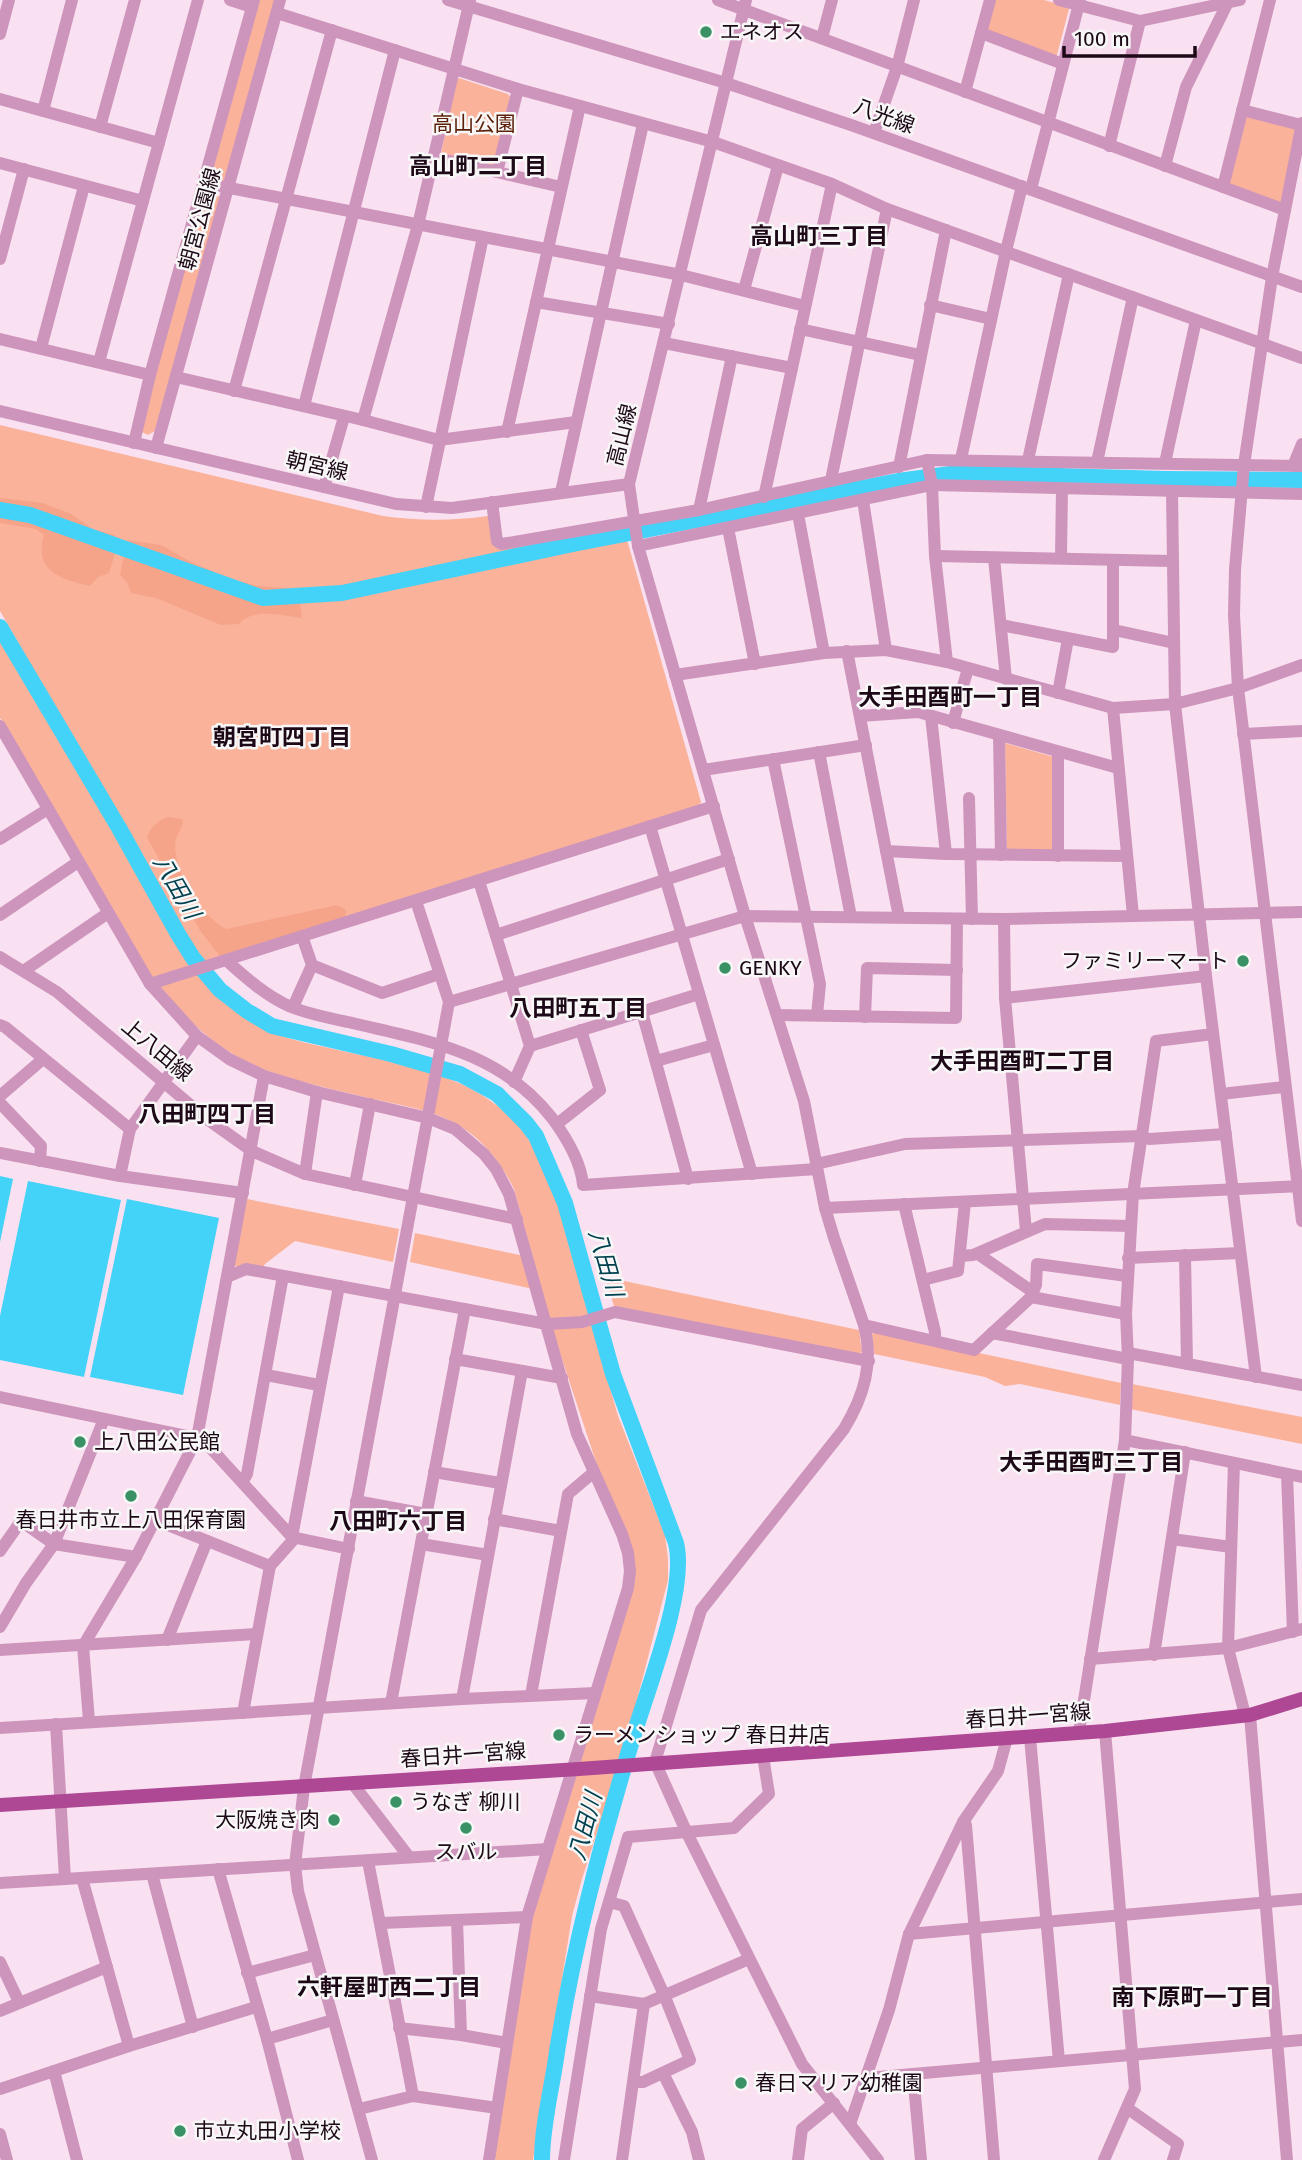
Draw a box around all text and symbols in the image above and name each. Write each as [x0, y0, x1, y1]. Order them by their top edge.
scale bar [1064, 14, 1195, 58]
place label: エネオス [720, 19, 804, 45]
marker: エネオス [698, 24, 714, 40]
text: 100 m [1074, 26, 1130, 52]
street label: 八光線 [850, 93, 918, 139]
park label: 高山公園 [432, 111, 516, 137]
district label: 高山町二丁目 [409, 152, 547, 180]
street label: 朝宮公園線 [174, 165, 226, 273]
district label: 高山町三丁目 [750, 222, 888, 250]
street label: 高山線 [602, 401, 642, 469]
street label: 朝宮線 [283, 446, 351, 486]
district label: 大手田酉町一丁目 [858, 683, 1042, 711]
district label: 朝宮町四丁目 [213, 723, 351, 751]
water label: 八田川 [148, 850, 208, 926]
place label: ファミリーマート [1061, 948, 1229, 974]
marker: ファミリーマート [1235, 953, 1251, 969]
place label: GENKY [739, 955, 802, 981]
marker: GENKY [717, 960, 733, 976]
district label: 八田町五丁目 [509, 994, 647, 1022]
street label: 上八田線 [116, 1013, 198, 1087]
district label: 大手田酉町二丁目 [930, 1047, 1114, 1075]
district label: 八田町四丁目 [138, 1100, 276, 1128]
water label: 八田川 [583, 1226, 630, 1303]
place label: 上八田公民館 [94, 1429, 220, 1455]
marker: 上八田公民館 [72, 1434, 88, 1450]
district label: 大手田酉町三丁目 [999, 1448, 1183, 1476]
marker: 春日井市立上八田保育園 [123, 1488, 139, 1504]
place label: 春日井市立上八田保育園 [16, 1507, 247, 1533]
district label: 八田町六丁目 [329, 1507, 467, 1535]
street label: 春日井一宮線 [964, 1699, 1092, 1733]
place label: ラーメンショップ 春日井店 [573, 1722, 830, 1748]
marker: ラーメンショップ 春日井店 [551, 1727, 567, 1743]
street label: 春日井一宮線 [399, 1738, 527, 1772]
water label: 八田川 [563, 1786, 608, 1863]
place label: うなぎ 柳川 [410, 1789, 521, 1815]
marker: うなぎ 柳川 [388, 1794, 404, 1810]
place label: 大阪焼き肉 [215, 1807, 320, 1833]
marker: 大阪焼き肉 [326, 1812, 342, 1828]
marker: スバル [458, 1820, 474, 1836]
place label: スバル [435, 1839, 498, 1865]
district label: 六軒屋町西二丁目 [297, 1973, 481, 2001]
district label: 南下原町一丁目 [1112, 1983, 1273, 2011]
place label: 春日マリア幼稚園 [755, 2070, 923, 2096]
marker: 春日マリア幼稚園 [733, 2075, 749, 2091]
place label: 市立丸田小学校 [194, 2118, 341, 2144]
marker: 市立丸田小学校 [172, 2123, 188, 2139]

